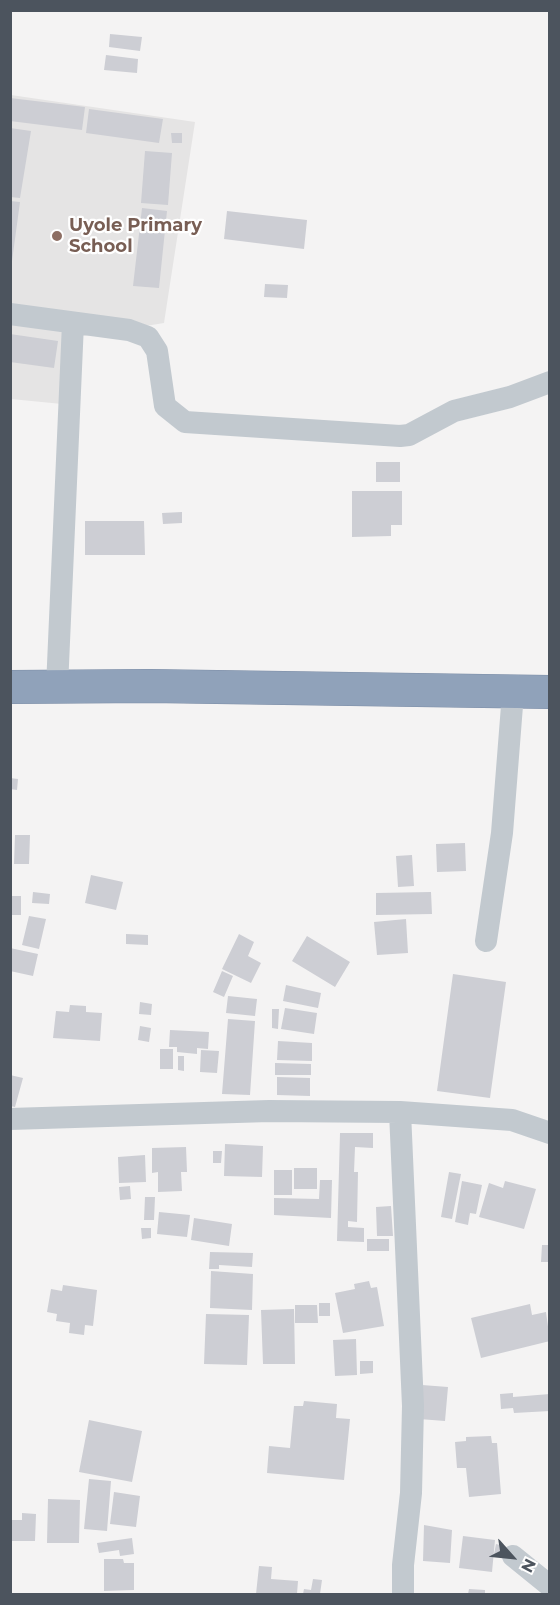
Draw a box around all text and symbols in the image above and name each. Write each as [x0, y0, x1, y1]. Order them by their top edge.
place label: Uyole Primary School [69, 215, 202, 258]
marker: Uyole Primary School [50, 229, 64, 243]
north arrow [482, 1527, 542, 1587]
text: N [517, 1555, 540, 1575]

